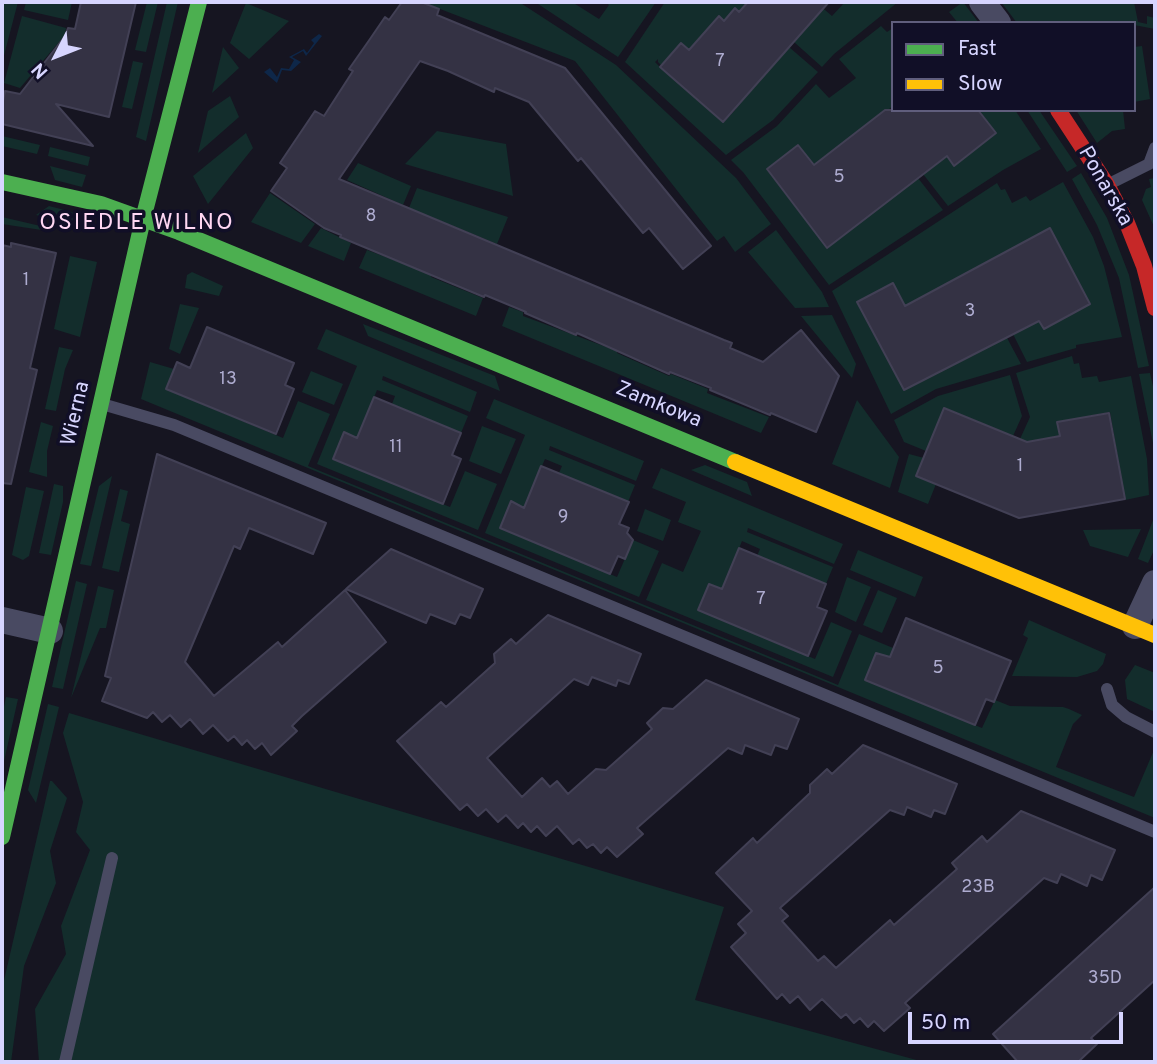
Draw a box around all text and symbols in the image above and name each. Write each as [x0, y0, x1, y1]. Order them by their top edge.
north arrow [21, 21, 91, 91]
legend [891, 21, 1136, 112]
text: Fast [958, 36, 997, 63]
house number: 7 [715, 51, 725, 73]
text: N [27, 57, 54, 83]
text: Slow [958, 71, 1003, 98]
street label: Ponarska [1071, 143, 1137, 231]
house number: 5 [833, 167, 845, 189]
house number: 8 [366, 206, 376, 228]
district label: OSIEDLE WILNO [41, 210, 233, 238]
house number: 1 [23, 270, 29, 292]
house number: 3 [965, 301, 975, 323]
house number: 13 [219, 369, 237, 391]
street label: Zamkowa [611, 377, 705, 435]
street label: Wierna [57, 379, 97, 449]
house number: 11 [389, 437, 403, 459]
house number: 1 [1017, 456, 1023, 478]
house number: 9 [558, 507, 568, 529]
house number: 7 [756, 589, 766, 611]
house number: 5 [932, 658, 944, 680]
house number: 23B [961, 877, 995, 899]
house number: 35D [1088, 968, 1122, 990]
scale bar [912, 998, 1127, 1042]
text: 50 m [921, 1010, 970, 1037]

